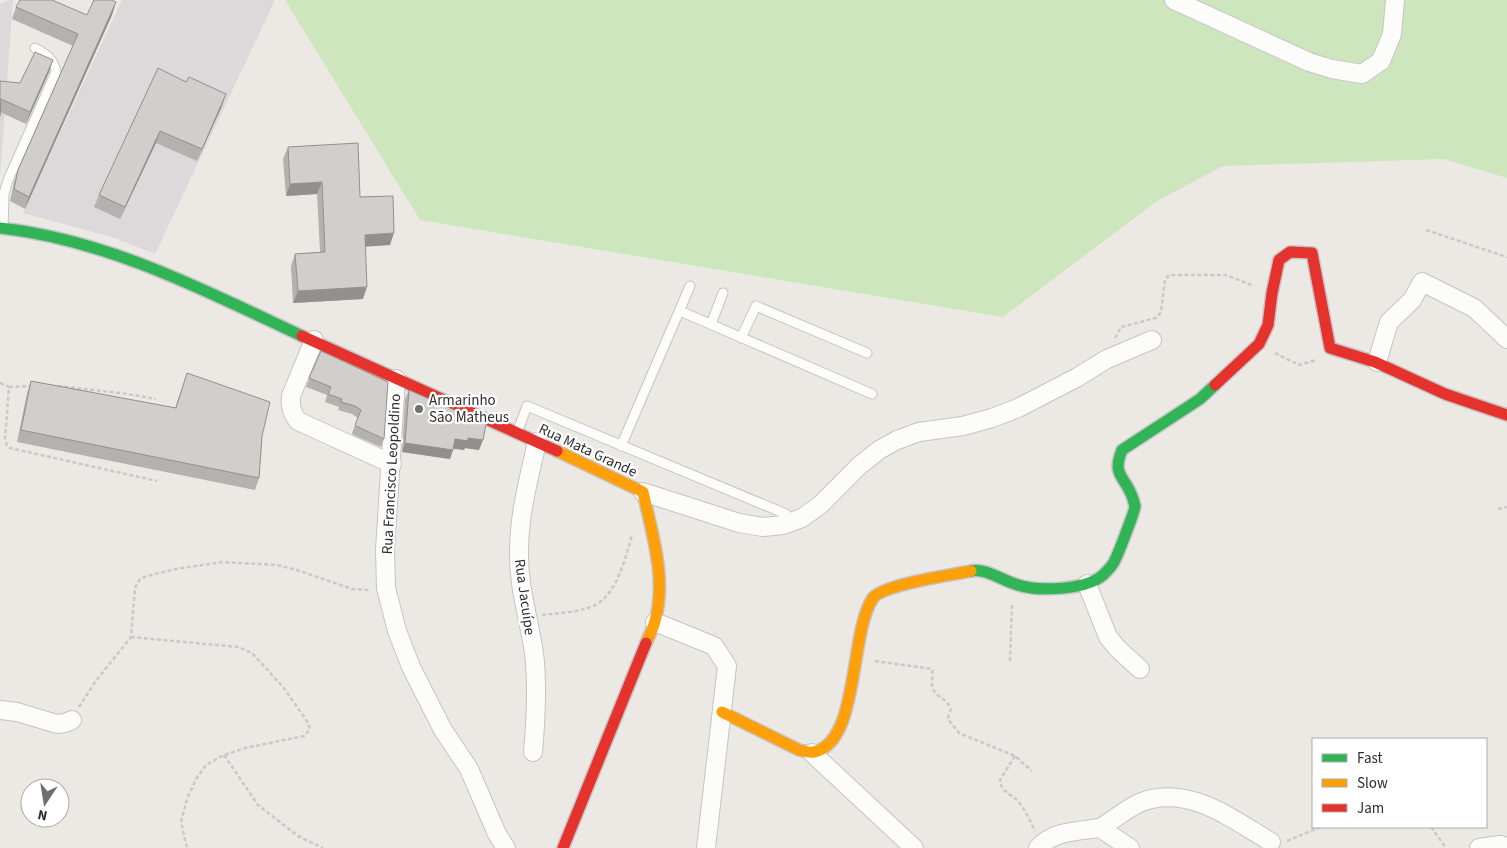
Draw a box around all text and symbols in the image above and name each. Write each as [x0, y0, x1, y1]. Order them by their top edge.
place label: Armarinho São Matheus [429, 390, 509, 428]
street label: Rua Francisco Leopoldino [377, 393, 406, 555]
marker: Armarinho São Matheus [413, 403, 425, 415]
street label: Rua Mata Grande [535, 418, 640, 482]
street label: Rua Jacuípe [509, 558, 540, 636]
legend [1312, 738, 1487, 828]
text: Fast [1357, 748, 1383, 769]
text: Slow [1357, 773, 1388, 794]
north arrow [20, 778, 70, 828]
text: Jam [1357, 798, 1384, 819]
text: N [36, 804, 49, 825]

